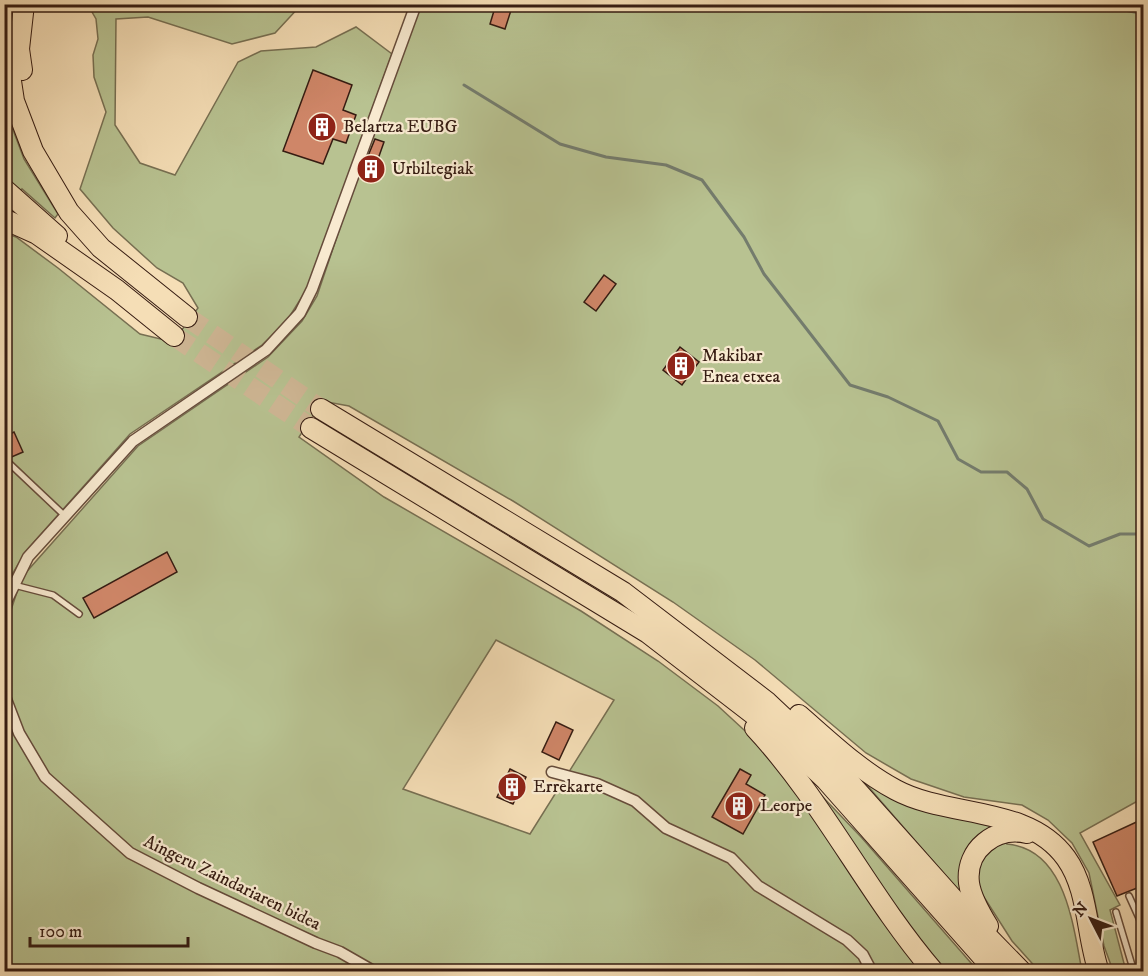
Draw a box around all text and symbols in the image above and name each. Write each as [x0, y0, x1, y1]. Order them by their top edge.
building icon: Belartza EUBG [306, 111, 338, 143]
place label: Belartza EUBG [343, 116, 458, 138]
building icon: Urbiltegiak [355, 153, 387, 185]
place label: Urbiltegiak [392, 158, 474, 180]
place label: Makibar Enea etxea [702, 345, 780, 388]
building icon: Makibar Enea etxea [665, 350, 697, 382]
building icon: Errekarte [496, 771, 528, 803]
place label: Errekarte [533, 776, 603, 798]
building icon: Leorpe [723, 790, 755, 822]
place label: Leorpe [760, 795, 812, 817]
street label: Aingeru Zaindariaren bidea [140, 831, 324, 936]
north arrow [1061, 889, 1121, 949]
text: N [1069, 898, 1092, 921]
scale bar [30, 910, 188, 948]
text: 100 m [39, 921, 82, 943]

